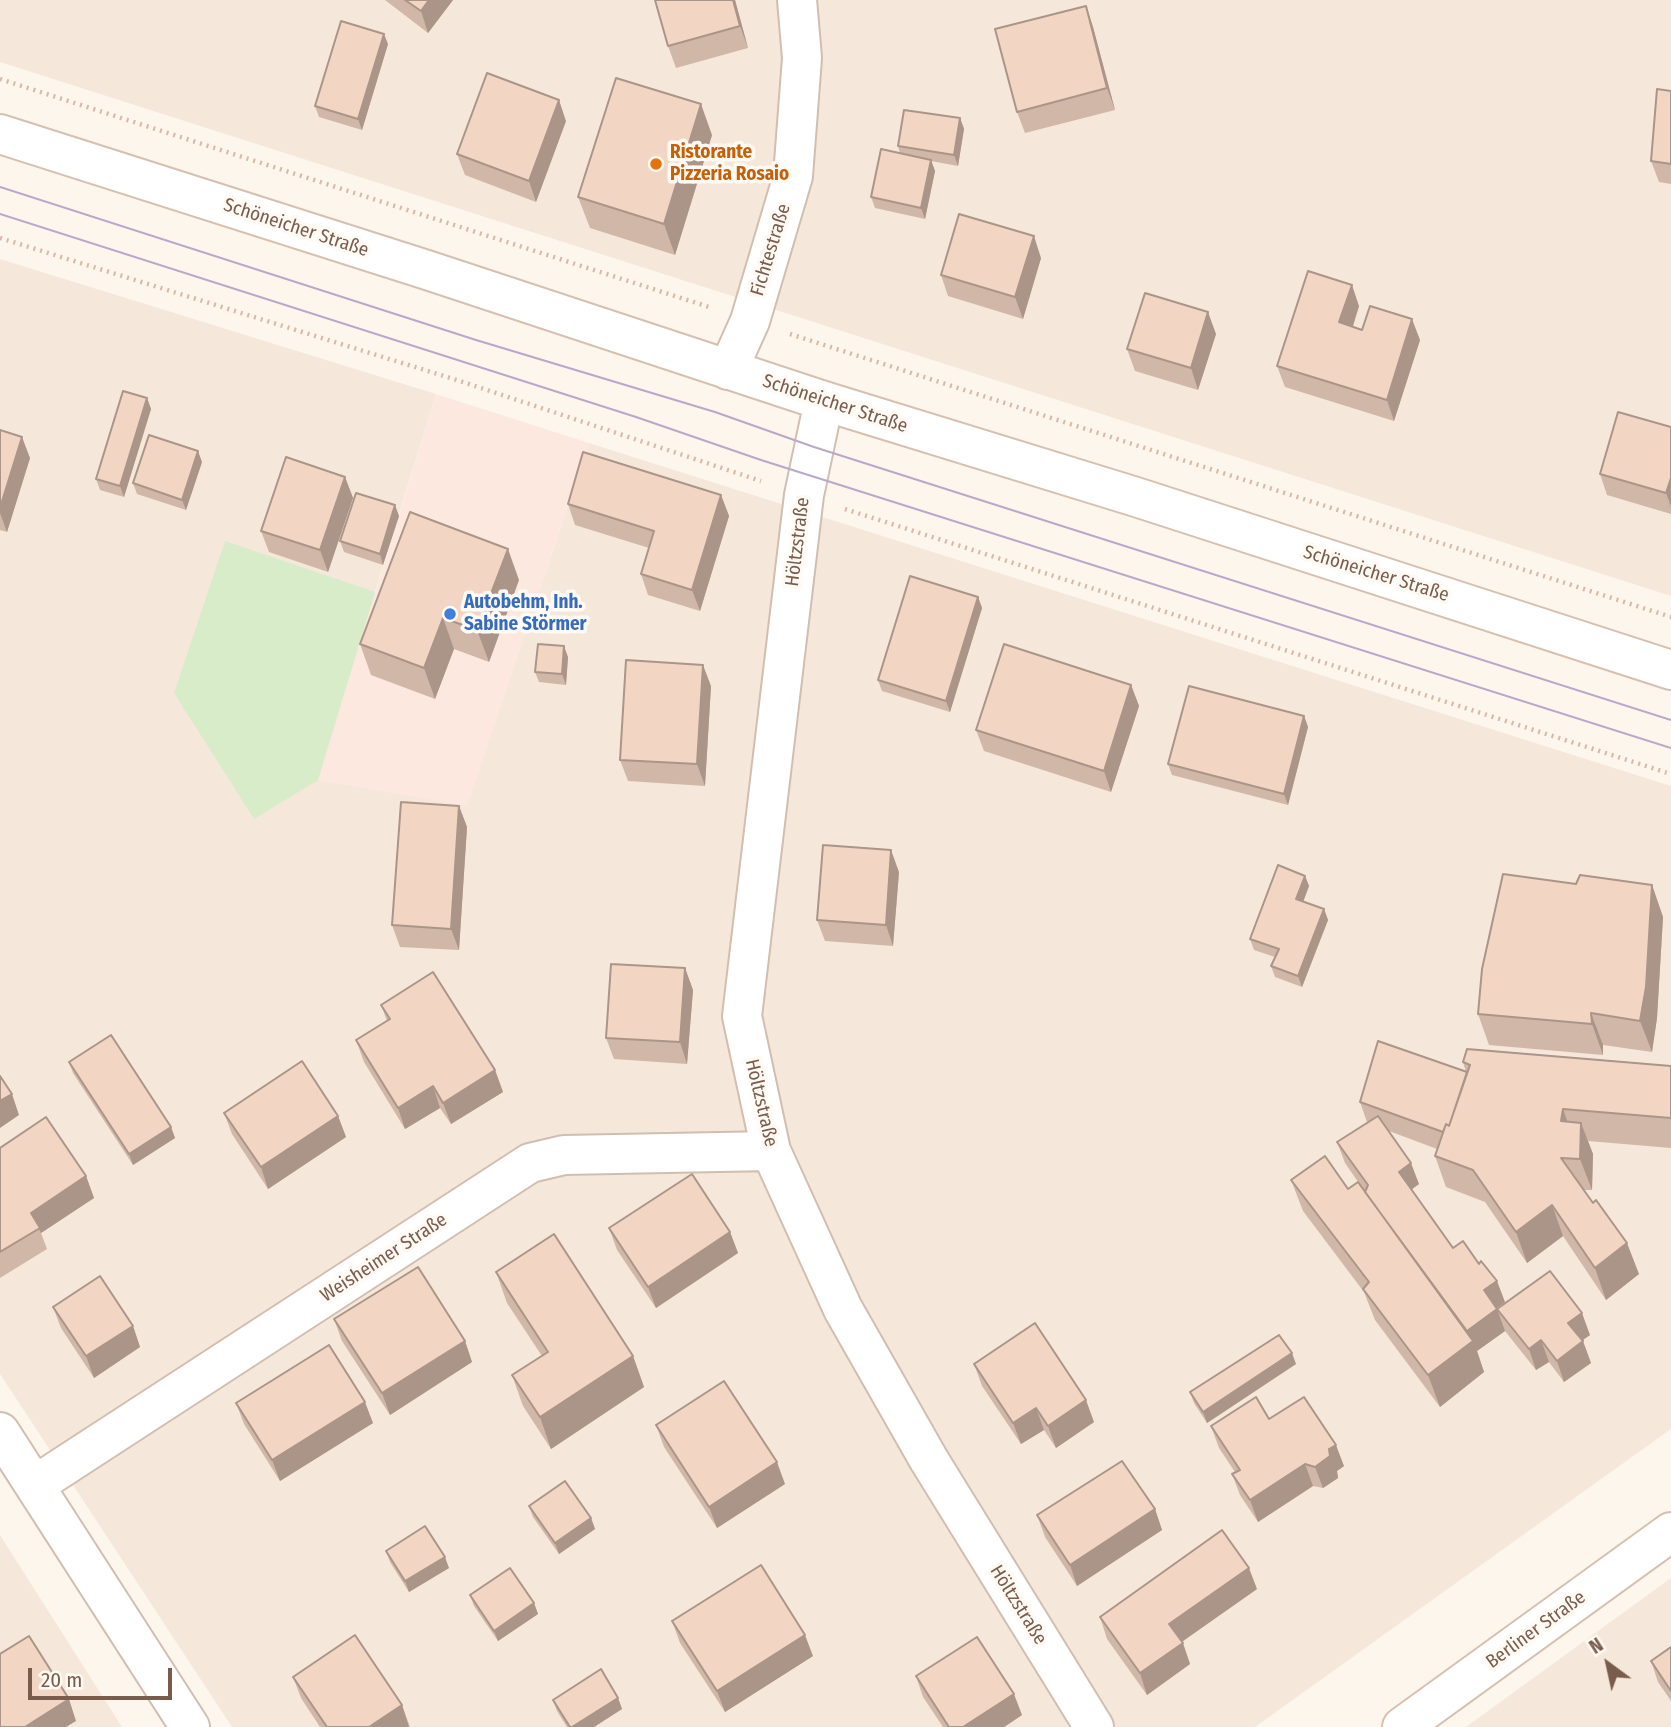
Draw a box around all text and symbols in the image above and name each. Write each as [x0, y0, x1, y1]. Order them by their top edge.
place label: Ristorante Pizzeria Rosaio [670, 142, 789, 186]
marker: Ristorante Pizzeria Rosaio [648, 156, 664, 172]
street label: Schöneicher Straße [221, 194, 371, 262]
street label: Fichtestraße [746, 201, 796, 299]
street label: Schöneicher Straße [760, 370, 910, 438]
street label: Höltzstraße [781, 496, 815, 588]
street label: Schöneicher Straße [1301, 541, 1451, 607]
place label: Autobehm, Inh. Sabine Störmer [464, 592, 586, 636]
marker: Autobehm, Inh. Sabine Störmer [442, 606, 458, 622]
street label: Höltzstraße [740, 1057, 782, 1149]
street label: Weisheimer Straße [317, 1209, 451, 1307]
street label: Höltzstraße [985, 1561, 1051, 1649]
street label: Berliner Straße [1482, 1586, 1590, 1674]
north arrow [1573, 1629, 1643, 1699]
text: N [1585, 1633, 1607, 1659]
scale bar [32, 1654, 175, 1698]
text: 20 m [41, 1667, 82, 1693]

